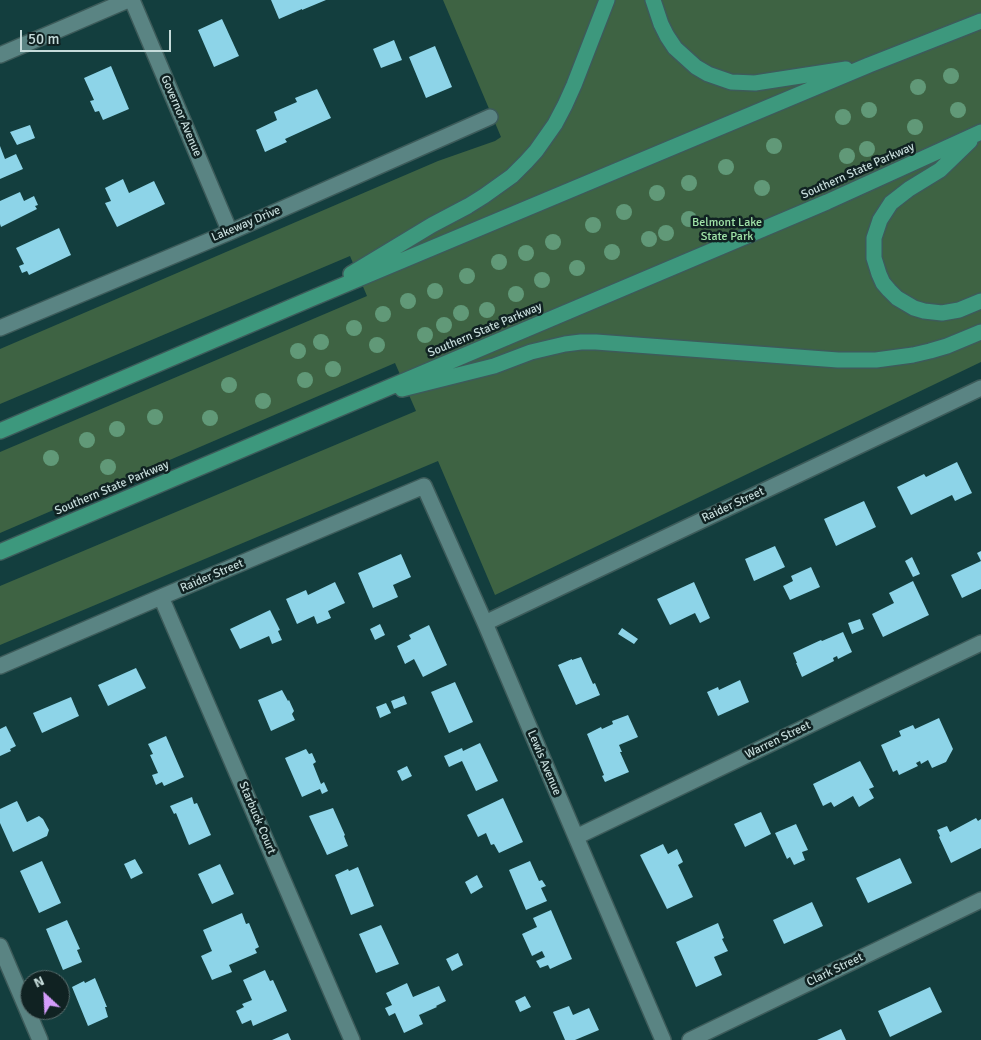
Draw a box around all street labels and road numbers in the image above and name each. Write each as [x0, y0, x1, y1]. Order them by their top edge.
street label: Governor Avenue [157, 73, 205, 159]
street label: Southern State Parkway [799, 140, 917, 202]
street label: Lakeway Drive [209, 203, 283, 245]
street label: Southern State Parkway [426, 299, 544, 361]
street label: Southern State Parkway [53, 457, 171, 519]
street label: Raider Street [700, 484, 766, 526]
street label: Raider Street [178, 556, 246, 596]
street label: Warren Street [743, 718, 813, 762]
street label: Lewis Avenue [524, 728, 564, 798]
street label: Starbuck Court [235, 780, 279, 856]
street label: Clark Street [804, 950, 866, 990]

